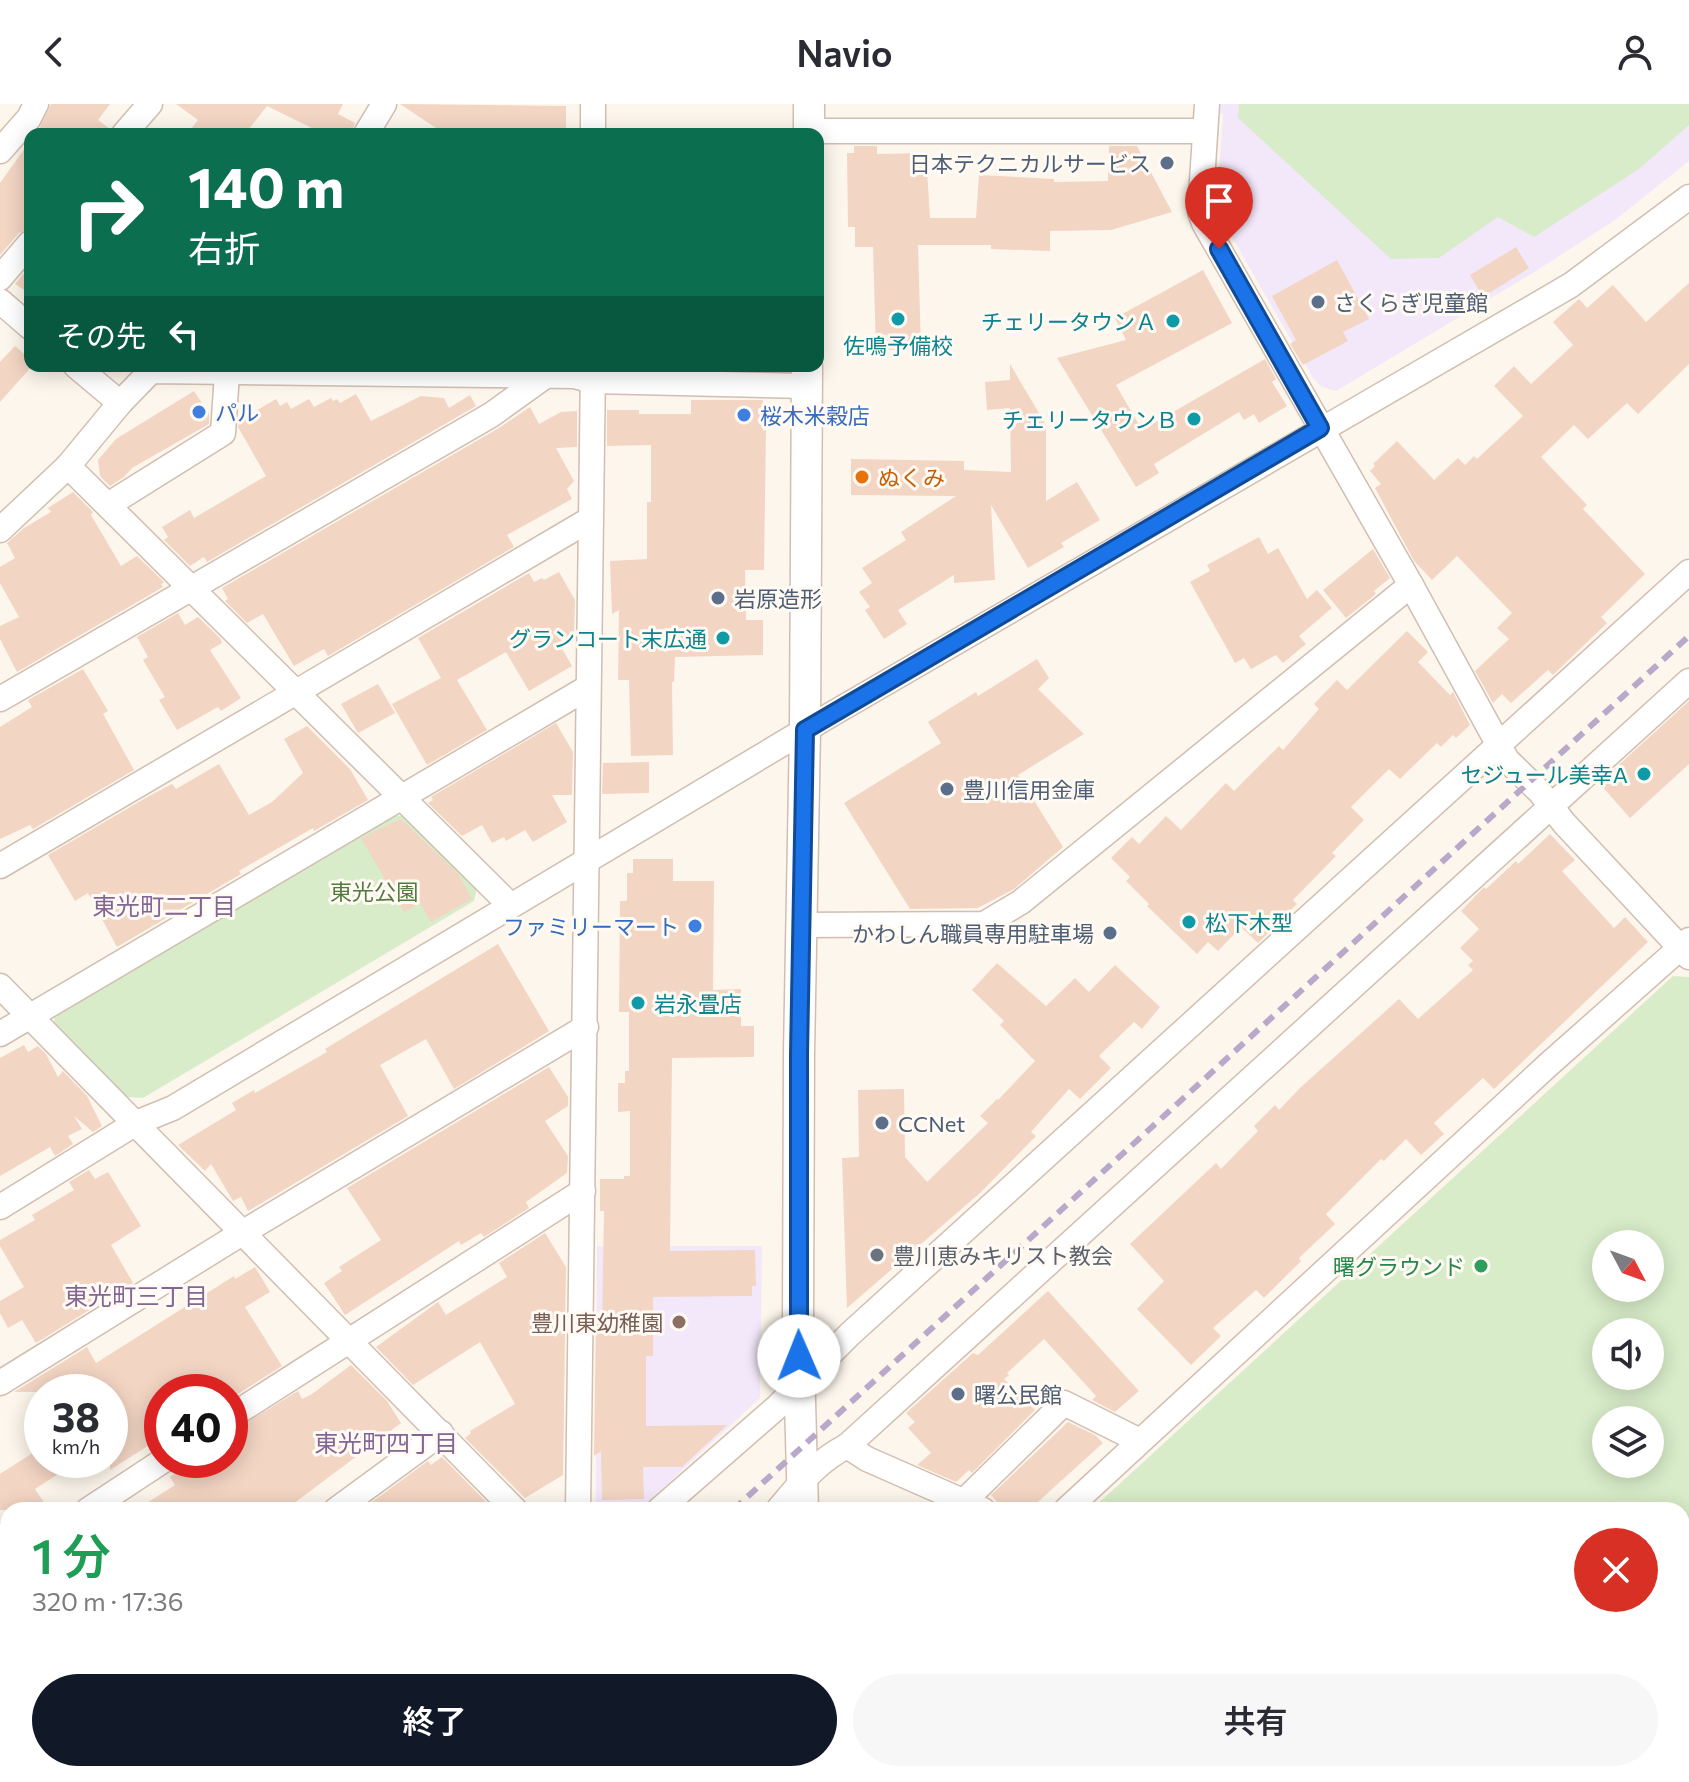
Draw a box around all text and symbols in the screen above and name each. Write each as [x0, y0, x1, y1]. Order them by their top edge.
icon: back [32, 30, 76, 74]
text: Navio [796, 30, 893, 74]
icon: person [1613, 30, 1657, 74]
place label: 日本テクニカルサービス [909, 150, 1151, 177]
text: 140 m [188, 151, 344, 220]
marker: 日本テクニカルサービス [1158, 154, 1176, 172]
icon: right [56, 160, 160, 264]
pin [1185, 167, 1253, 249]
icon: arrive [1197, 179, 1241, 223]
text: 右折 [188, 225, 260, 269]
place label: さくらぎ児童館 [1334, 289, 1488, 316]
marker: さくらぎ児童館 [1309, 293, 1327, 311]
place label: チェリータウンＡ [981, 308, 1157, 335]
marker: 佐鳴予備校 [889, 310, 907, 328]
icon: left [162, 312, 206, 356]
marker: チェリータウンＡ [1164, 312, 1182, 330]
text: その先 [56, 316, 146, 353]
place label: 佐鳴予備校 [843, 332, 953, 359]
place label: パル [215, 399, 259, 426]
place label: 桜木米穀店 [760, 402, 870, 429]
marker: パル [190, 403, 208, 421]
marker: 桜木米穀店 [735, 406, 753, 424]
place label: チェリータウンＢ [1002, 406, 1178, 433]
marker: チェリータウンＢ [1185, 410, 1203, 428]
place label: ぬくみ [878, 464, 945, 491]
marker: ぬくみ [853, 468, 871, 486]
place label: 岩原造形 [734, 585, 822, 612]
marker: 岩原造形 [709, 589, 727, 607]
place label: グランコート末広通 [509, 625, 707, 652]
marker: グランコート末広通 [714, 629, 732, 647]
place label: セジュール美幸A [1460, 761, 1628, 788]
marker: セジュール美幸A [1635, 765, 1653, 783]
place label: 豊川信用金庫 [963, 776, 1095, 803]
marker: 豊川信用金庫 [938, 780, 956, 798]
park label: 東光公園 [330, 878, 418, 905]
district label: 東光町二丁目 [92, 891, 236, 920]
place label: 松下木型 [1205, 909, 1293, 936]
place label: ファミリーマート [503, 913, 679, 940]
marker: 松下木型 [1180, 913, 1198, 931]
marker: ファミリーマート [686, 917, 704, 935]
place label: かわしん職員専用駐車場 [852, 920, 1094, 947]
marker: かわしん職員専用駐車場 [1101, 924, 1119, 942]
place label: 岩永畳店 [654, 990, 742, 1017]
marker: 岩永畳店 [629, 994, 647, 1012]
place label: CCNet [898, 1110, 965, 1137]
marker: CCNet [873, 1114, 891, 1132]
north arrow [1592, 1230, 1664, 1302]
map controls [1592, 1230, 1664, 1478]
place label: 豊川恵みキリスト教会 [893, 1242, 1113, 1269]
marker: 豊川恵みキリスト教会 [868, 1246, 886, 1264]
place label: 曙グラウンド [1333, 1253, 1465, 1280]
marker: 曙グラウンド [1472, 1257, 1490, 1275]
district label: 東光町三丁目 [64, 1281, 208, 1310]
place label: 豊川東幼稚園 [531, 1309, 663, 1336]
marker: 豊川東幼稚園 [670, 1313, 688, 1331]
position arrow [757, 1314, 841, 1398]
button: sound [1592, 1318, 1664, 1390]
speed limit sign: 40 [144, 1374, 248, 1478]
place label: 曙公民館 [974, 1381, 1062, 1408]
marker: 曙公民館 [949, 1385, 967, 1403]
text: 38 [52, 1391, 100, 1440]
button: layers [1592, 1406, 1664, 1478]
district label: 東光町四丁目 [314, 1428, 458, 1457]
text: km/h [52, 1434, 100, 1458]
text: 1 分 [32, 1525, 111, 1584]
button: close [1574, 1528, 1658, 1612]
text: 320 m · 17:36 [32, 1585, 183, 1616]
button: 終了 [32, 1674, 837, 1766]
button: 共有 [853, 1674, 1658, 1766]

